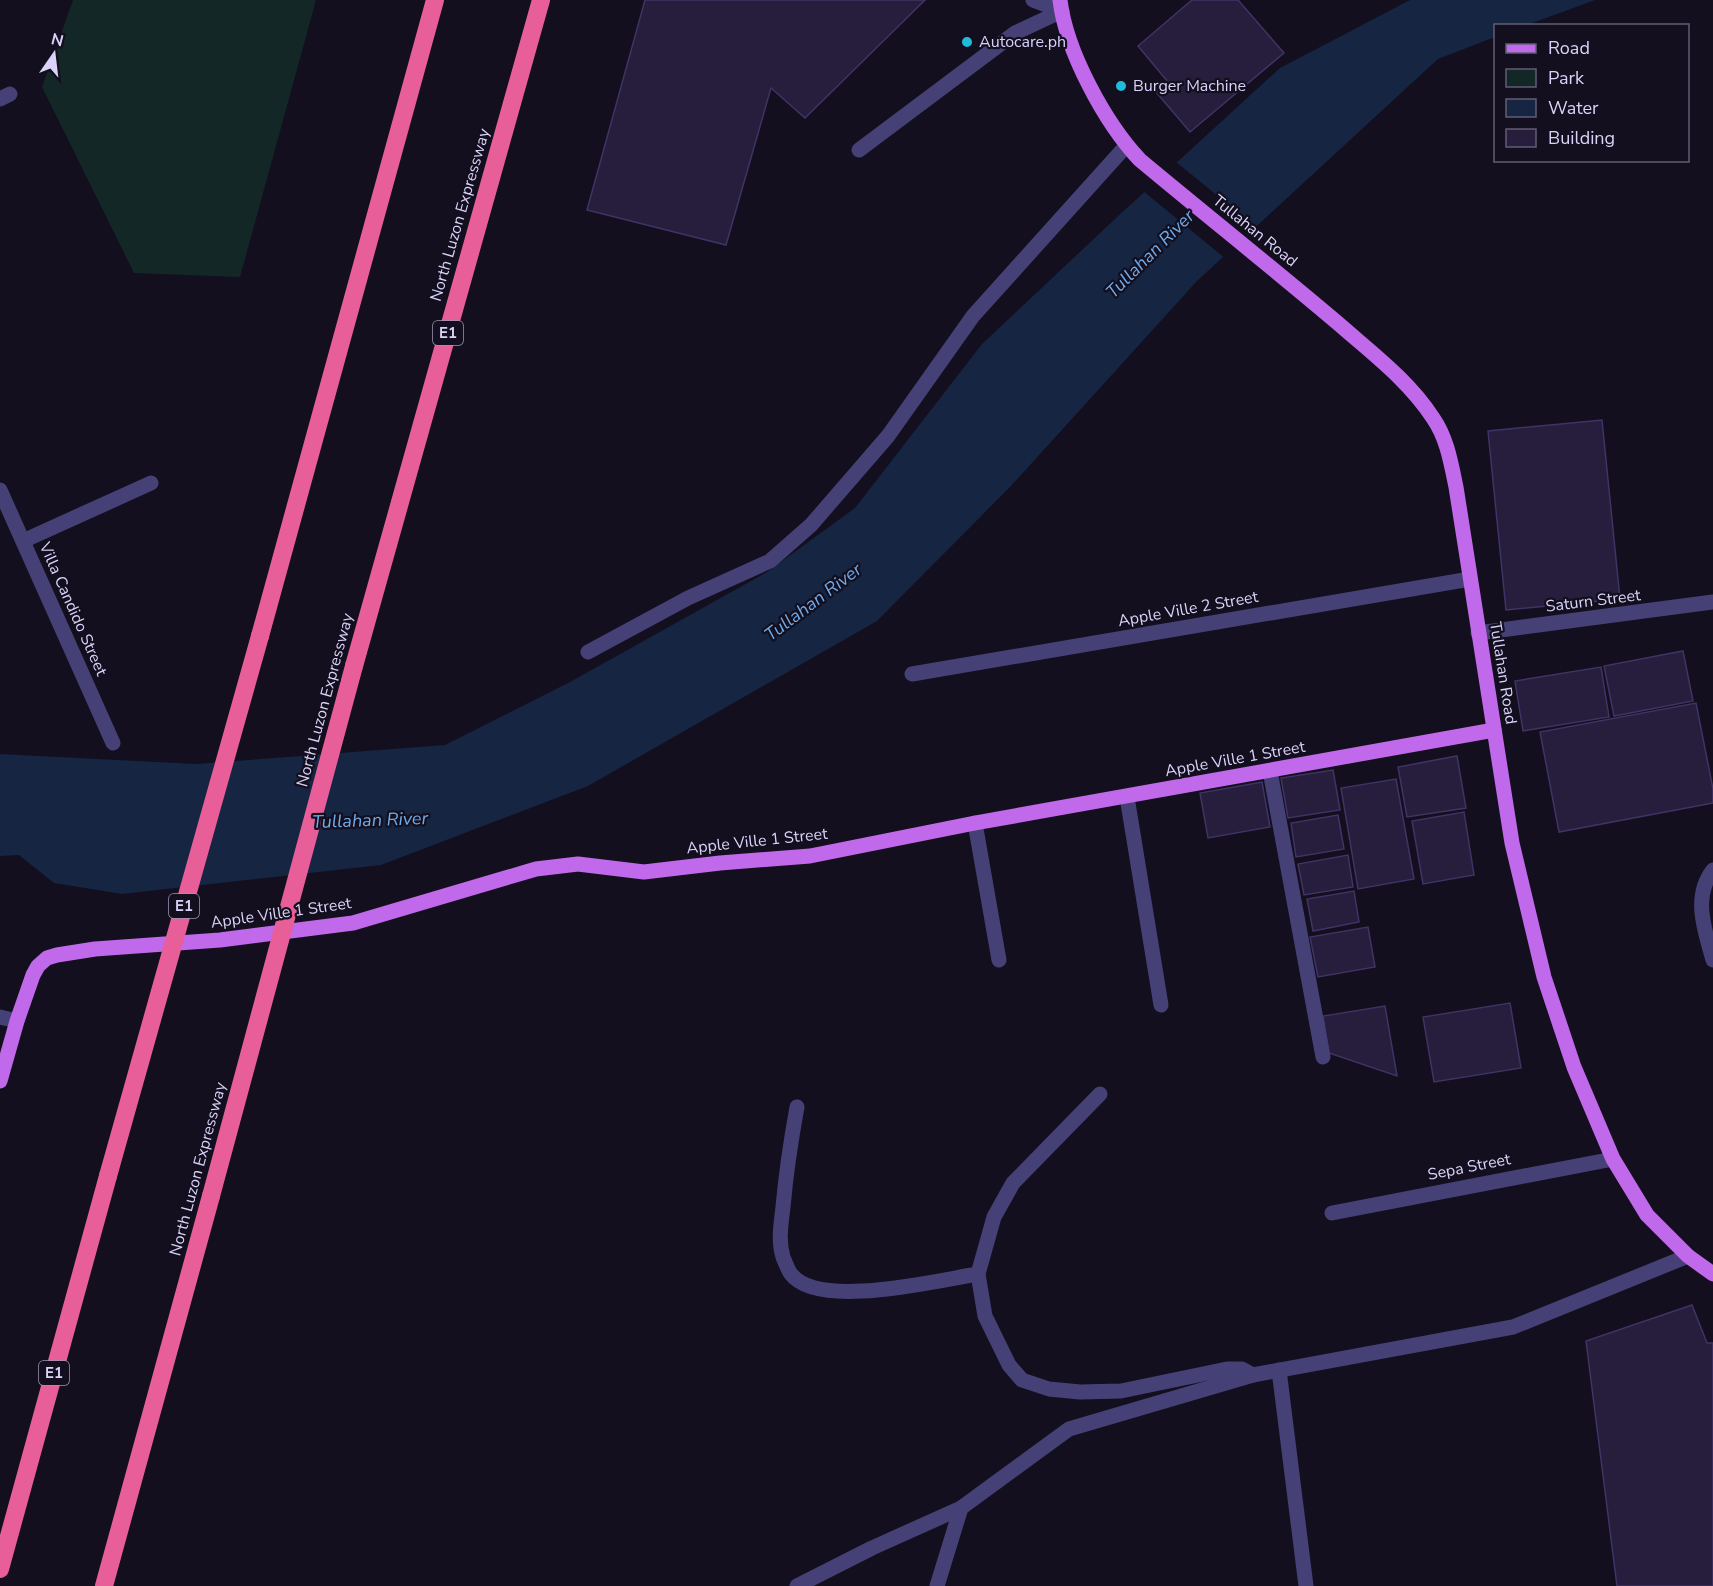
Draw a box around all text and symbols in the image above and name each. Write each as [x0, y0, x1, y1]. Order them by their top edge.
north arrow [24, 24, 84, 84]
legend [1494, 24, 1689, 162]
text: N [49, 28, 66, 53]
place label: Autocare.ph [979, 31, 1066, 53]
marker: Autocare.ph [960, 35, 974, 49]
text: Road [1548, 36, 1590, 60]
text: Park [1548, 66, 1585, 90]
place label: Burger Machine [1133, 75, 1246, 97]
marker: Burger Machine [1114, 79, 1128, 93]
text: Water [1548, 96, 1599, 120]
street label: North Luzon Expressway [425, 125, 495, 304]
text: Building [1548, 126, 1615, 150]
street label: Tullahan Road [1208, 190, 1302, 272]
water label: Tullahan River [1101, 204, 1200, 303]
road number: E1 [433, 321, 463, 345]
street label: Villa Candido Street [33, 538, 112, 680]
water label: Tullahan River [760, 557, 867, 646]
street label: Saturn Street [1544, 584, 1642, 618]
street label: Apple Ville 2 Street [1116, 586, 1260, 632]
street label: North Luzon Expressway [291, 610, 359, 789]
street label: Tullahan Road [1484, 620, 1522, 726]
street label: Apple Ville 1 Street [1163, 736, 1307, 782]
water label: Tullahan River [312, 806, 429, 834]
street label: Apple Ville 1 Street [685, 823, 829, 859]
street label: Apple Ville 1 Street [209, 892, 353, 934]
road number: E1 [169, 894, 199, 918]
street label: North Luzon Expressway [164, 1079, 232, 1258]
street label: Sepa Street [1426, 1148, 1513, 1186]
road number: E1 [39, 1361, 69, 1385]

